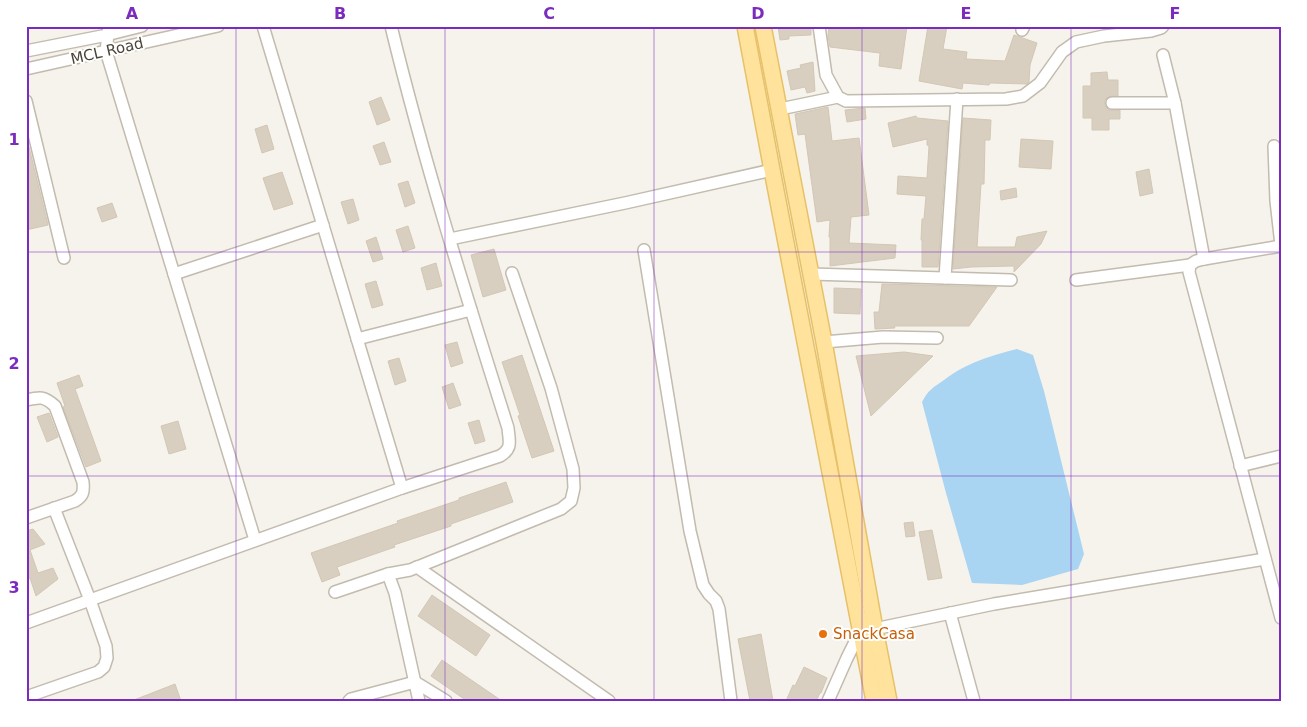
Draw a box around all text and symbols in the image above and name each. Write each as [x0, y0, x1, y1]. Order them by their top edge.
text: A [126, 4, 139, 23]
text: B [334, 4, 346, 23]
text: C [543, 4, 555, 23]
text: D [751, 4, 765, 23]
text: E [961, 4, 971, 23]
text: F [1170, 4, 1180, 23]
street label: MCL Road [69, 34, 145, 68]
text: 1 [8, 130, 20, 149]
text: 2 [8, 354, 20, 373]
text: 3 [8, 578, 20, 597]
place label: SnackCasa [833, 625, 915, 643]
marker: SnackCasa [817, 628, 829, 640]

